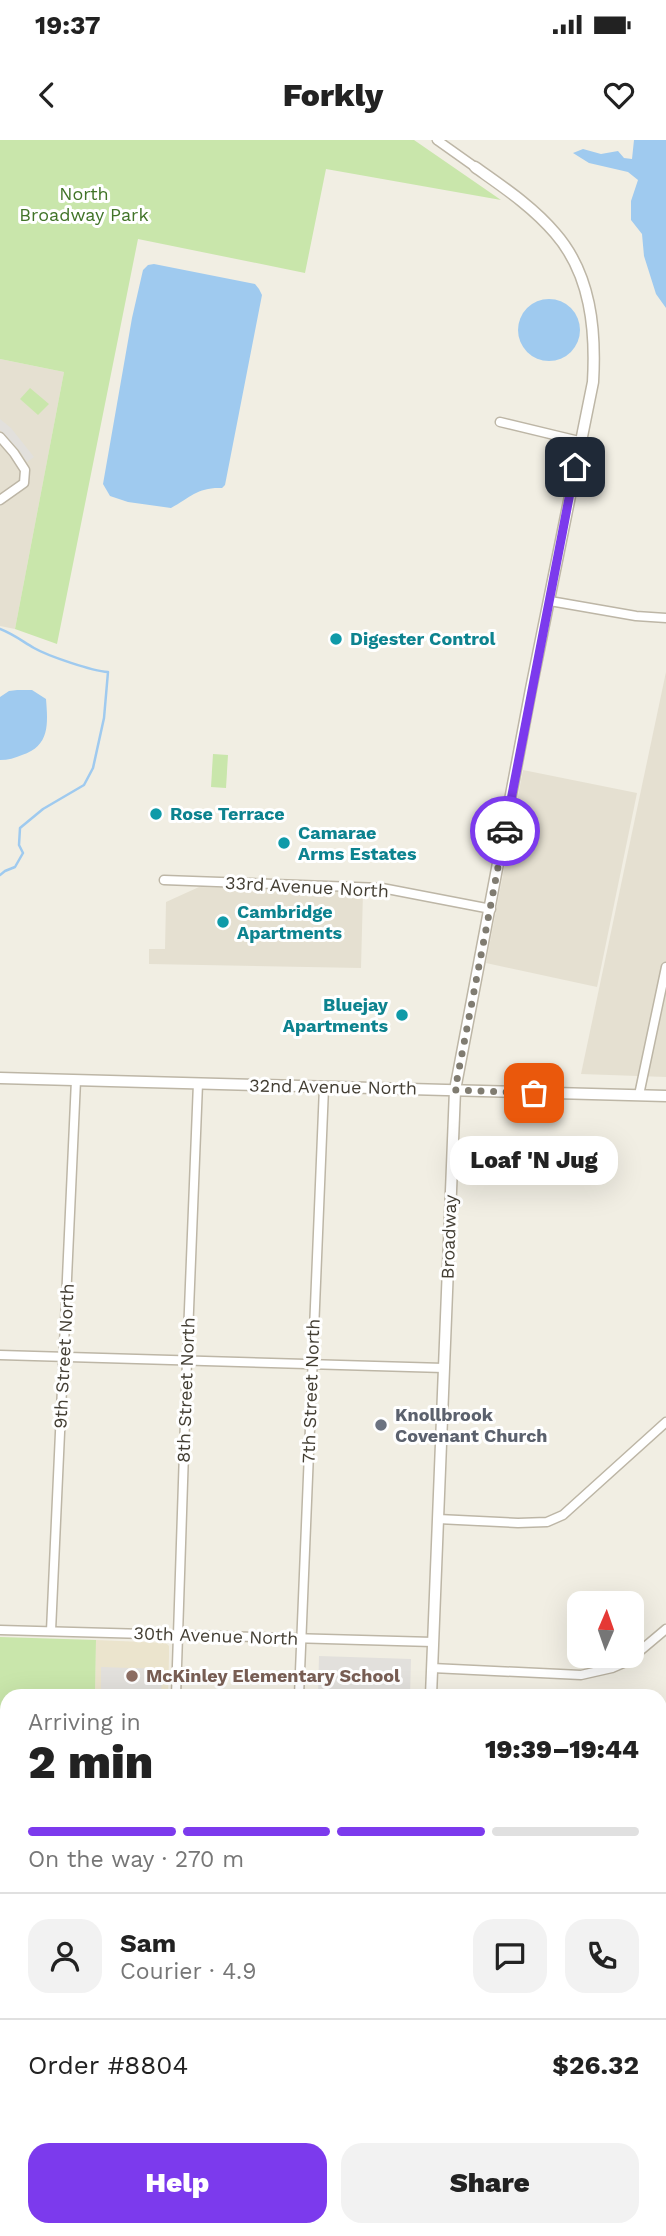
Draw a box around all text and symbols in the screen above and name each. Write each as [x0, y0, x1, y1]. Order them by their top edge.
text: 19:37 [35, 10, 101, 40]
icon: back [28, 76, 66, 114]
text: Forkly [283, 76, 383, 114]
icon: heart [600, 76, 638, 114]
park label: North Broadway Park [19, 183, 149, 225]
pin [545, 437, 605, 497]
icon: home [556, 448, 594, 486]
place label: Digester Control [350, 628, 496, 649]
marker: Digester Control [328, 631, 344, 647]
courier [470, 796, 540, 866]
place label: Rose Terrace [170, 803, 285, 824]
marker: Rose Terrace [148, 806, 164, 822]
icon: car [486, 812, 524, 850]
place label: Camarae Arms Estates [298, 822, 417, 864]
marker: Camarae Arms Estates [276, 835, 292, 851]
street label: 33rd Avenue North [225, 872, 389, 901]
place label: Cambridge Apartments [237, 901, 343, 943]
marker: Cambridge Apartments [215, 914, 231, 930]
place label: Bluejay Apartments [283, 994, 389, 1036]
marker: Bluejay Apartments [394, 1007, 410, 1023]
pin [504, 1063, 564, 1123]
icon: bag [515, 1074, 553, 1112]
street label: 32nd Avenue North [249, 1075, 417, 1098]
callout: Loaf 'N Jug [450, 1135, 618, 1184]
text: Loaf 'N Jug [470, 1147, 598, 1174]
street label: Broadway [437, 1193, 460, 1280]
street label: 9th Street North [49, 1283, 78, 1429]
street label: 8th Street North [172, 1317, 199, 1463]
street label: 7th Street North [297, 1318, 324, 1464]
place label: Knollbrook Covenant Church [395, 1404, 548, 1446]
marker: Knollbrook Covenant Church [373, 1417, 389, 1433]
north arrow [567, 1591, 644, 1668]
map controls [567, 1591, 644, 1668]
street label: 30th Avenue North [133, 1622, 299, 1649]
place label: McKinley Elementary School [146, 1665, 400, 1686]
marker: McKinley Elementary School [124, 1668, 140, 1684]
text: Arriving in [28, 1709, 141, 1736]
text: 19:39–19:44 [485, 1734, 639, 1764]
text: 2 min [28, 1735, 153, 1789]
text: On the way · 270 m [28, 1846, 244, 1873]
button: person [28, 1919, 102, 1993]
button: chat [473, 1919, 547, 1993]
button: phone [565, 1919, 639, 1993]
text: Sam [120, 1928, 176, 1958]
text: Courier · 4.9 [120, 1958, 256, 1985]
text: Order #8804 [28, 2050, 188, 2080]
text: $26.32 [552, 2050, 639, 2080]
button: Help [28, 2143, 327, 2223]
button: Share [341, 2143, 639, 2223]

